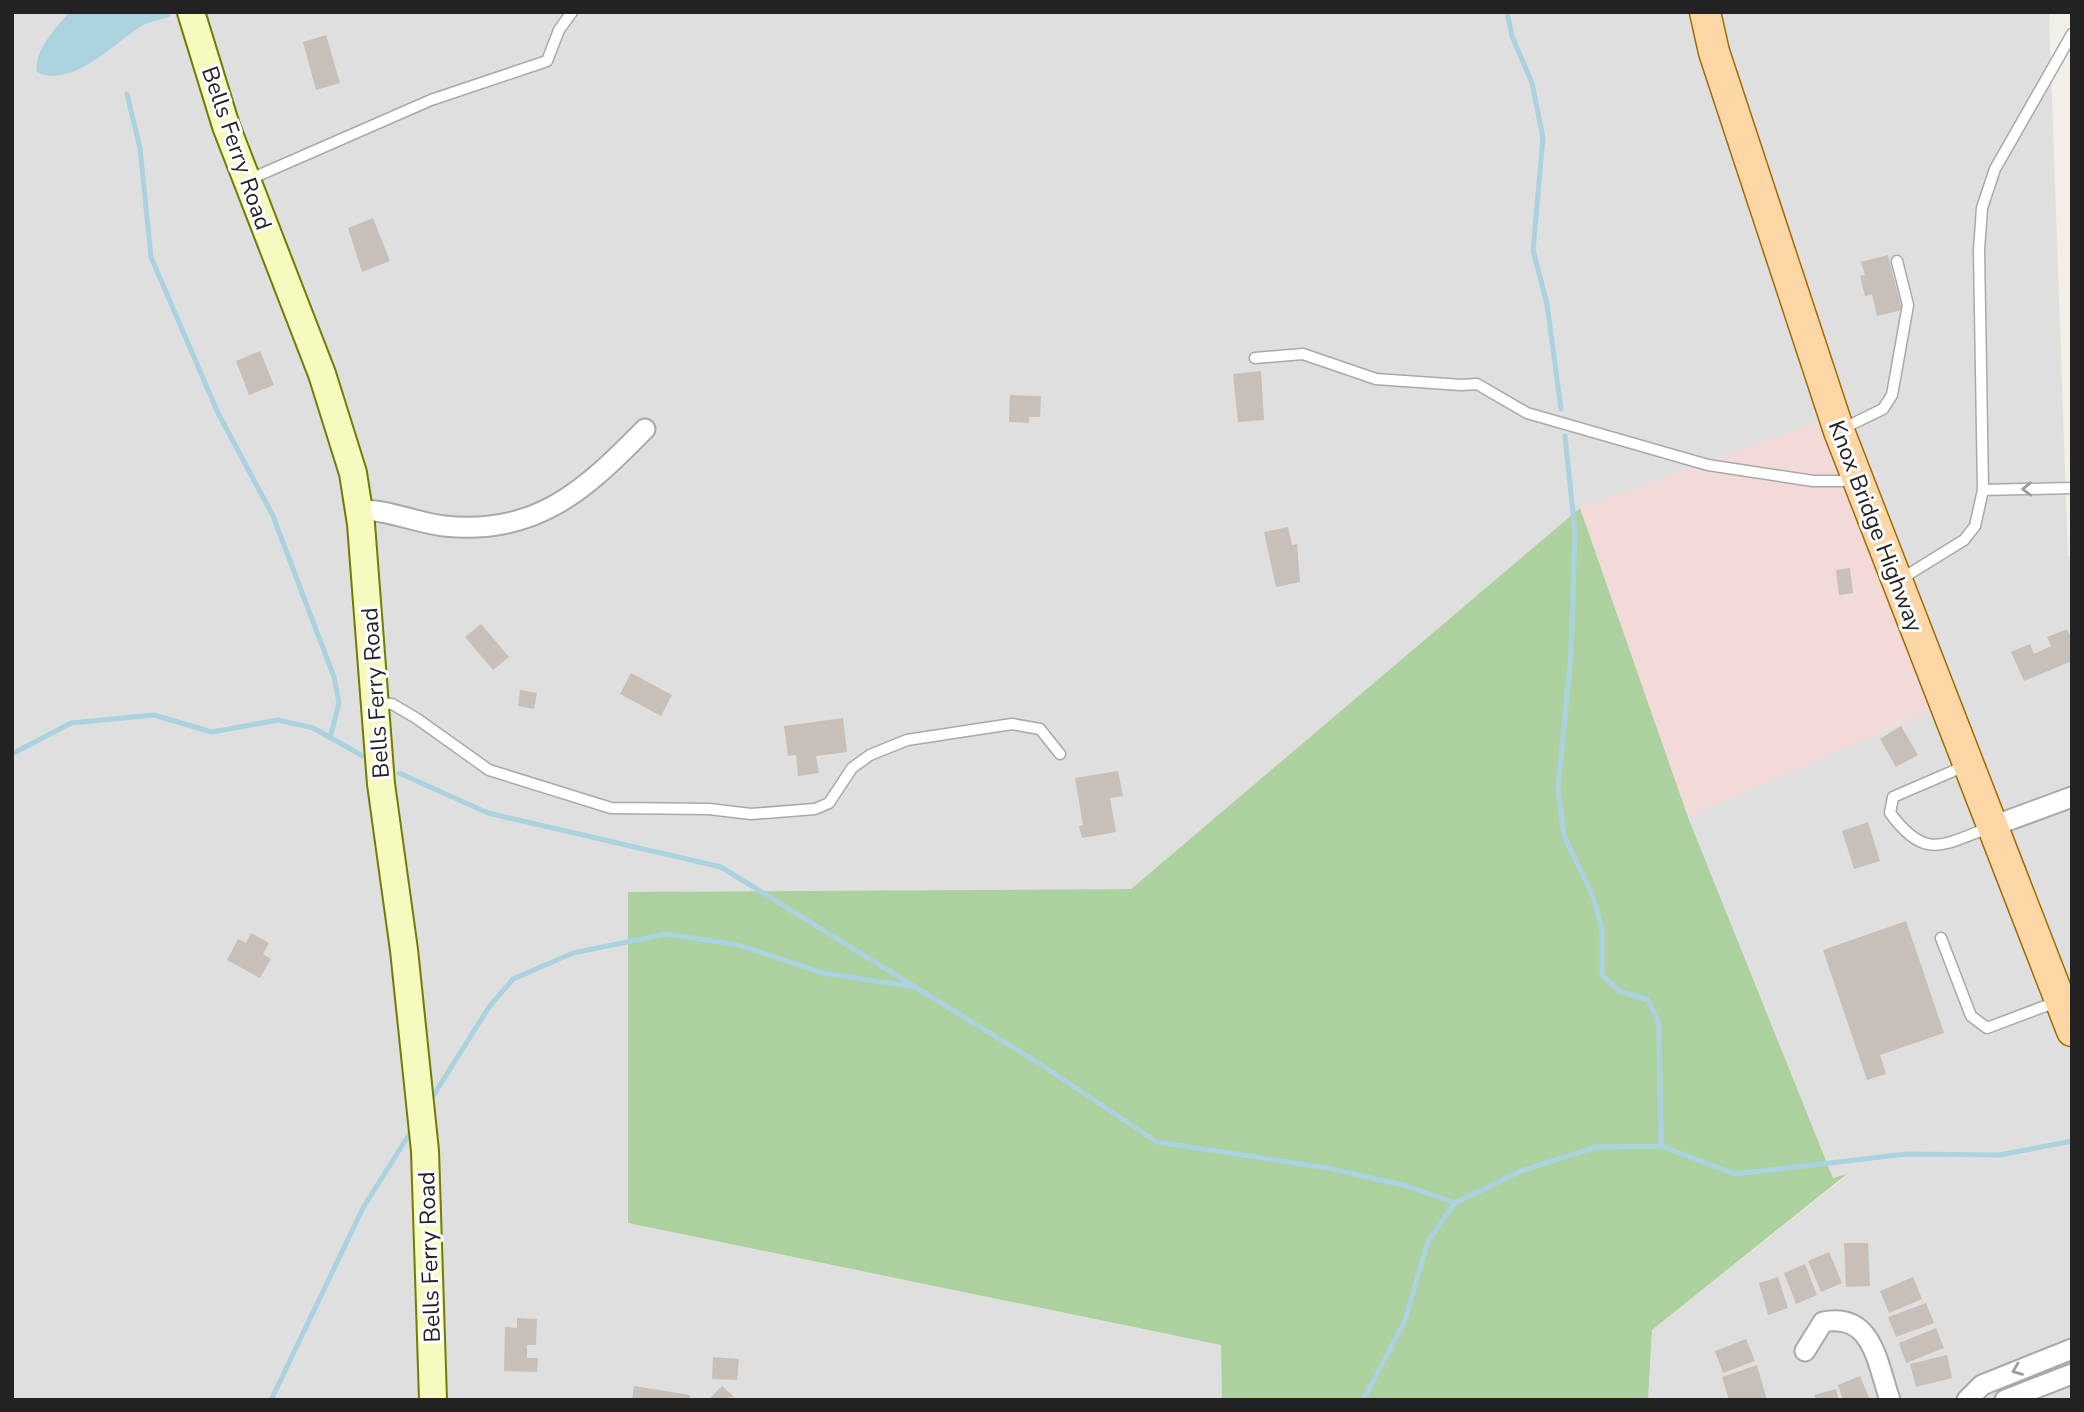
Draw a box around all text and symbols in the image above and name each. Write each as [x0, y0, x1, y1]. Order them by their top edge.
street label: Bells Ferry Road [194, 62, 279, 234]
street label: Knox Bridge Highway [1821, 416, 1930, 637]
one-way arrow [2022, 482, 2033, 497]
street label: Bells Ferry Road [354, 607, 397, 779]
street label: Bells Ferry Road [411, 1171, 448, 1343]
one-way arrow [2012, 1362, 2024, 1376]

